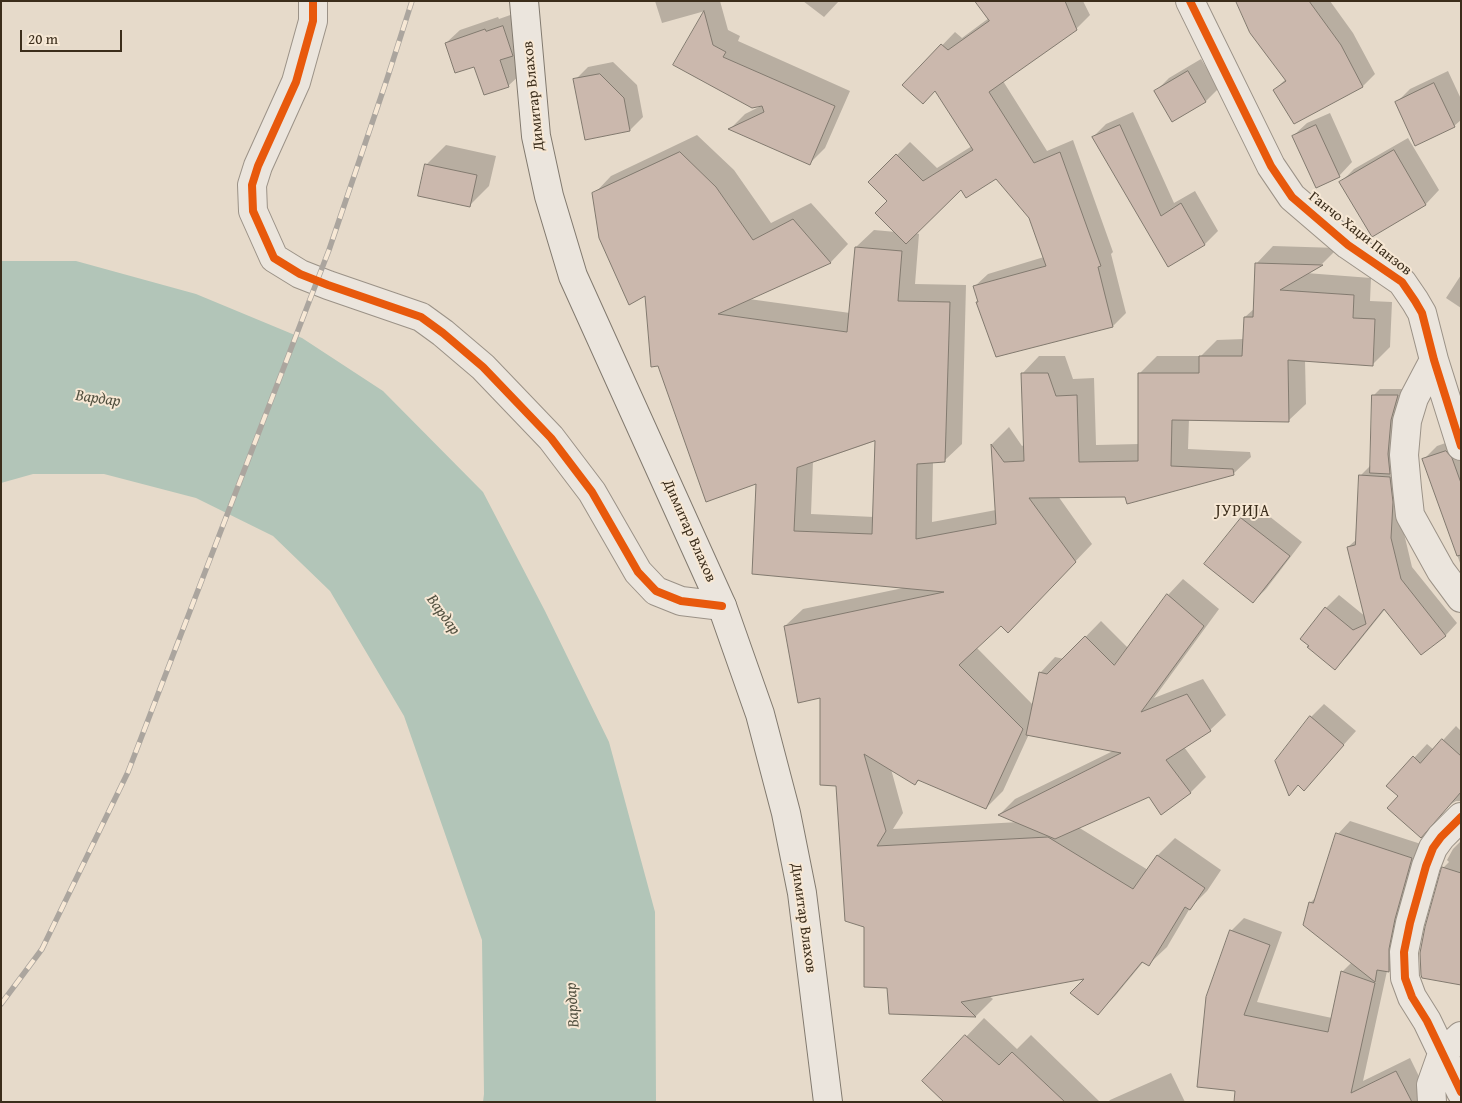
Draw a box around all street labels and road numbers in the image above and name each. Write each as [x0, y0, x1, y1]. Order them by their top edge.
street label: Димитар Влахов [519, 40, 549, 152]
street label: Ганчо Хаџи Панзов [1305, 188, 1415, 280]
street label: Димитар Влахов [658, 477, 720, 585]
street label: Димитар Влахов [786, 862, 820, 974]

